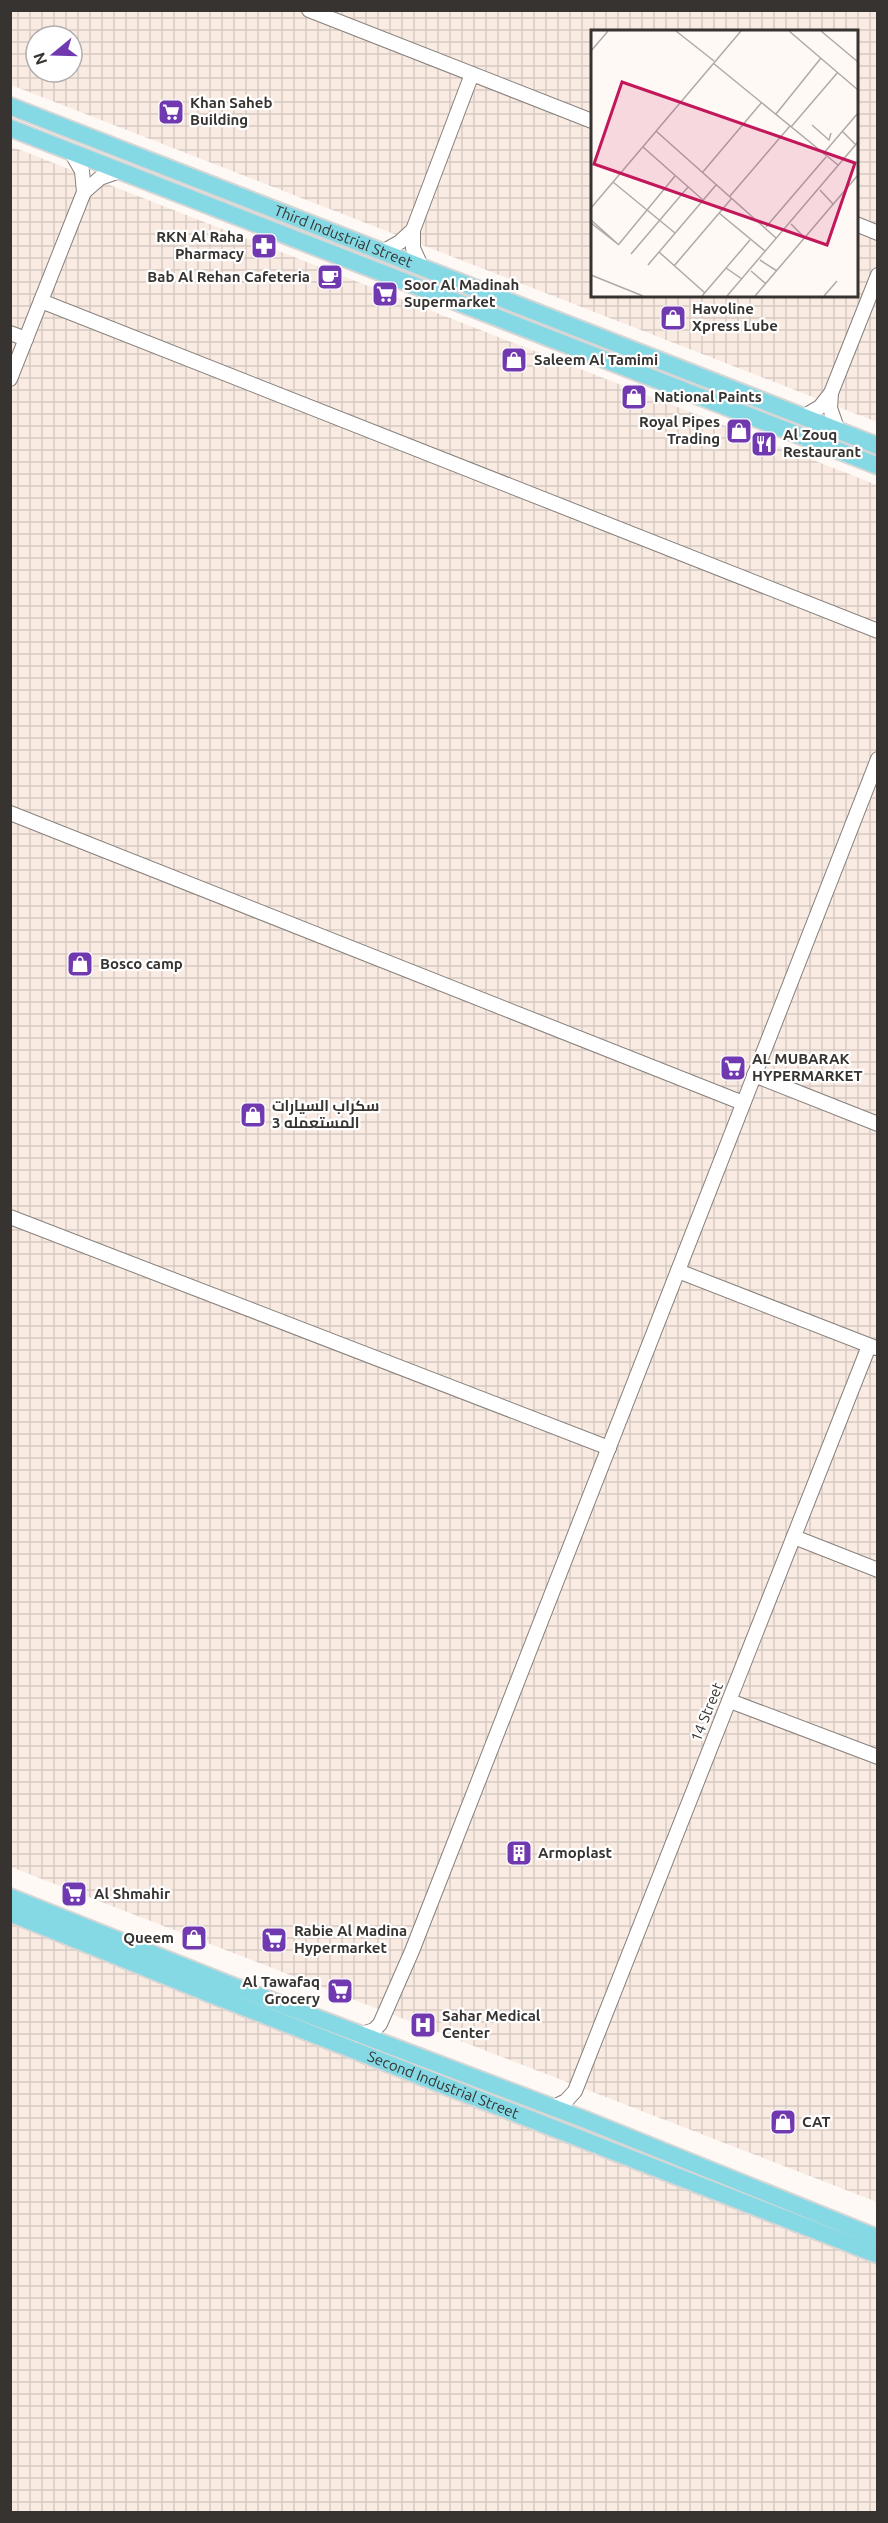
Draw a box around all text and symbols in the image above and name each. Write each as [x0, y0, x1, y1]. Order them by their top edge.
north arrow [24, 24, 84, 84]
inset map [591, 30, 858, 297]
text: N [29, 50, 50, 67]
place label: Khan Saheb Building [190, 94, 272, 128]
supermarket icon: Khan Saheb Building [156, 97, 186, 127]
street label: Third Industrial Street [272, 201, 415, 271]
place label: RKN Al Raha Pharmacy [156, 228, 244, 262]
pharmacy icon: RKN Al Raha Pharmacy [249, 231, 279, 261]
cafe icon: Bab Al Rehan Cafeteria [315, 262, 345, 292]
place label: Bab Al Rehan Cafeteria [147, 268, 310, 285]
place label: Soor Al Madinah Supermarket [404, 276, 519, 310]
supermarket icon: Soor Al Madinah Supermarket [370, 279, 400, 309]
place label: Havoline Xpress Lube [692, 300, 778, 334]
shop icon: Havoline Xpress Lube [658, 303, 688, 333]
shop icon: Saleem Al Tamimi [499, 345, 529, 375]
place label: Saleem Al Tamimi [534, 351, 658, 368]
shop icon: National Paints [619, 382, 649, 412]
place label: National Paints [654, 388, 762, 405]
place label: Royal Pipes Trading [639, 413, 720, 447]
shop icon: Royal Pipes Trading [724, 416, 754, 446]
place label: Al Zouq Restaurant [783, 426, 861, 460]
restaurant icon: Al Zouq Restaurant [749, 429, 779, 459]
shop icon: Bosco camp [65, 949, 95, 979]
place label: Bosco camp [100, 955, 183, 972]
place label: AL MUBARAK HYPERMARKET [752, 1050, 862, 1084]
supermarket icon: AL MUBARAK HYPERMARKET [718, 1053, 748, 1083]
place label: سكراب السيارات المستعمله 3 [272, 1097, 379, 1131]
shop icon: سكراب السيارات المستعمله 3 [238, 1100, 268, 1130]
street label: 14 Street [687, 1680, 726, 1744]
building icon: Armoplast [504, 1838, 534, 1868]
place label: Armoplast [538, 1844, 613, 1861]
supermarket icon: Al Shmahir [59, 1879, 89, 1909]
place label: Al Shmahir [94, 1885, 171, 1902]
place label: Rabie Al Madina Hypermarket [294, 1922, 407, 1956]
shop icon: Queem [179, 1923, 209, 1953]
supermarket icon: Rabie Al Madina Hypermarket [259, 1925, 289, 1955]
place label: Queem [123, 1929, 174, 1946]
place label: Al Tawafaq Grocery [242, 1973, 320, 2007]
supermarket icon: Al Tawafaq Grocery [325, 1976, 355, 2006]
place label: Sahar Medical Center [442, 2007, 541, 2041]
hospital icon: Sahar Medical Center [408, 2010, 438, 2040]
street label: Second Industrial Street [365, 2047, 522, 2122]
shop icon: CAT [768, 2107, 798, 2137]
place label: CAT [802, 2113, 830, 2130]

